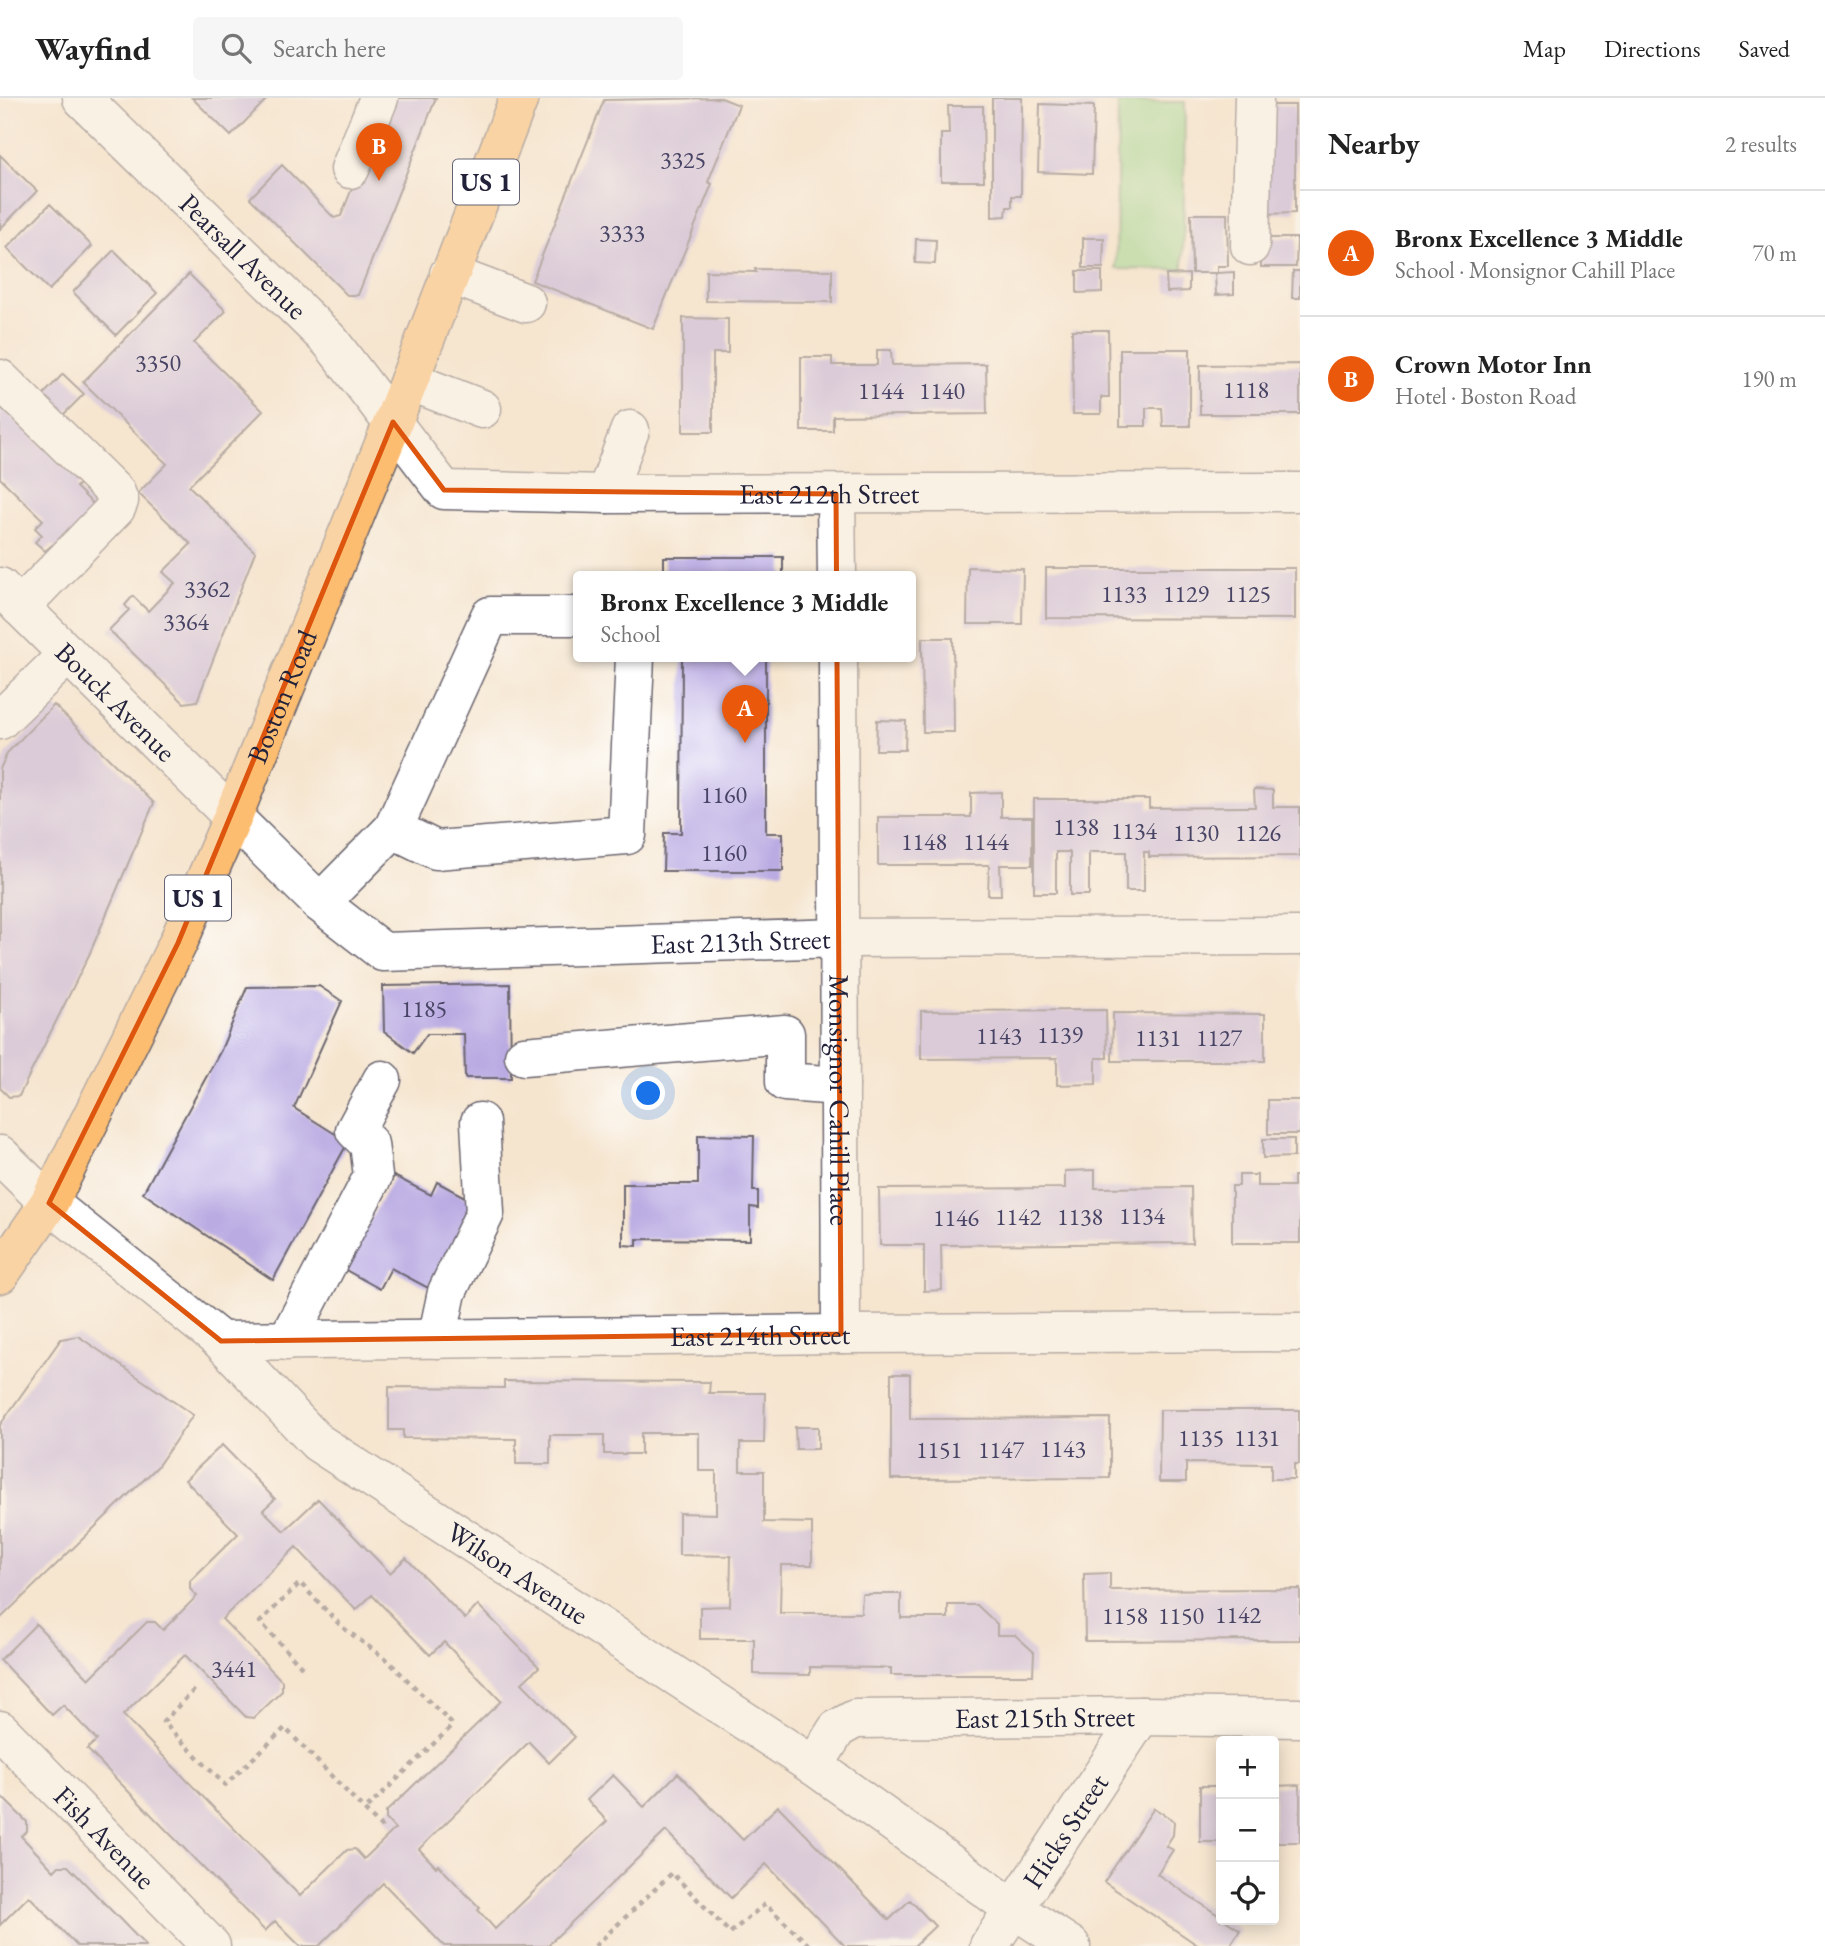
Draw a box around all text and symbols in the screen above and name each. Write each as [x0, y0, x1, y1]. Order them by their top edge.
search box [193, 17, 683, 80]
text: Wayfind [35, 27, 151, 70]
icon: search [217, 29, 255, 67]
text: Search here [273, 31, 386, 65]
text: Map [1523, 33, 1566, 64]
text: Directions [1604, 33, 1701, 64]
text: Saved [1739, 33, 1790, 64]
pin: B [356, 123, 402, 181]
text: Nearby [1328, 124, 1420, 163]
text: 2 results [1725, 129, 1797, 159]
house number: 3325 [660, 144, 706, 175]
road number: US 1 [453, 159, 519, 204]
street label: Pearsall Avenue [172, 185, 315, 327]
house number: 3333 [599, 217, 645, 248]
text: Bronx Excellence 3 Middle [1395, 221, 1683, 255]
text: A [1343, 238, 1359, 268]
text: 70 m [1752, 238, 1797, 268]
text: School · Monsignor Cahill Place [1395, 255, 1675, 285]
house number: 3350 [135, 347, 181, 378]
text: Crown Motor Inn [1395, 347, 1592, 381]
text: B [1344, 364, 1358, 394]
text: 190 m [1741, 364, 1797, 394]
house number: 1118 [1223, 374, 1269, 405]
house number: 1144 [858, 375, 905, 406]
house number: 1140 [919, 375, 965, 406]
text: Hotel · Boston Road [1395, 381, 1576, 411]
street label: East 212th Street [739, 475, 920, 512]
popup [573, 571, 916, 662]
house number: 3362 [184, 573, 231, 604]
house number: 1133 [1101, 578, 1147, 609]
house number: 1129 [1163, 578, 1210, 609]
house number: 1125 [1225, 578, 1271, 609]
text: Bronx Excellence 3 Middle [601, 585, 888, 619]
house number: 3364 [163, 606, 210, 637]
text: School [601, 619, 660, 649]
street label: Boston Road [238, 623, 325, 769]
street label: Bouck Avenue [48, 634, 184, 769]
pin: A [722, 685, 768, 743]
house number: 1160 [701, 779, 747, 810]
house number: 1138 [1053, 811, 1099, 842]
house number: 1134 [1111, 815, 1158, 846]
house number: 1130 [1173, 817, 1219, 848]
house number: 1126 [1235, 817, 1281, 848]
house number: 1148 [901, 826, 947, 857]
house number: 1144 [963, 826, 1010, 857]
house number: 1160 [701, 837, 747, 868]
road number: US 1 [165, 876, 231, 920]
street label: East 213th Street [650, 920, 831, 962]
street label: Monsignor Cahill Place [821, 974, 859, 1226]
house number: 1185 [401, 993, 447, 1024]
house number: 1139 [1037, 1019, 1084, 1050]
house number: 1143 [976, 1020, 1022, 1051]
house number: 1131 [1135, 1022, 1181, 1053]
house number: 1127 [1196, 1022, 1243, 1053]
your location [631, 1076, 665, 1110]
house number: 1134 [1119, 1200, 1166, 1231]
house number: 1142 [995, 1201, 1042, 1232]
house number: 1138 [1057, 1201, 1103, 1232]
house number: 1146 [933, 1202, 979, 1233]
street label: East 214th Street [670, 1316, 850, 1354]
house number: 1135 [1178, 1422, 1224, 1453]
house number: 1131 [1234, 1422, 1280, 1453]
house number: 1143 [1040, 1433, 1086, 1464]
house number: 1151 [916, 1434, 962, 1465]
house number: 1147 [978, 1434, 1025, 1465]
street label: Wilson Avenue [440, 1513, 596, 1632]
house number: 1142 [1215, 1599, 1262, 1630]
house number: 1158 [1102, 1600, 1148, 1631]
house number: 1150 [1158, 1600, 1204, 1631]
house number: 3441 [211, 1653, 257, 1684]
street label: East 215th Street [954, 1698, 1135, 1736]
map controls [1216, 1736, 1279, 1925]
button: + [1216, 1736, 1279, 1799]
street label: Hicks Street [1014, 1766, 1116, 1895]
street label: Fish Avenue [46, 1778, 163, 1897]
button: − [1216, 1799, 1279, 1862]
button: locate [1216, 1862, 1279, 1925]

